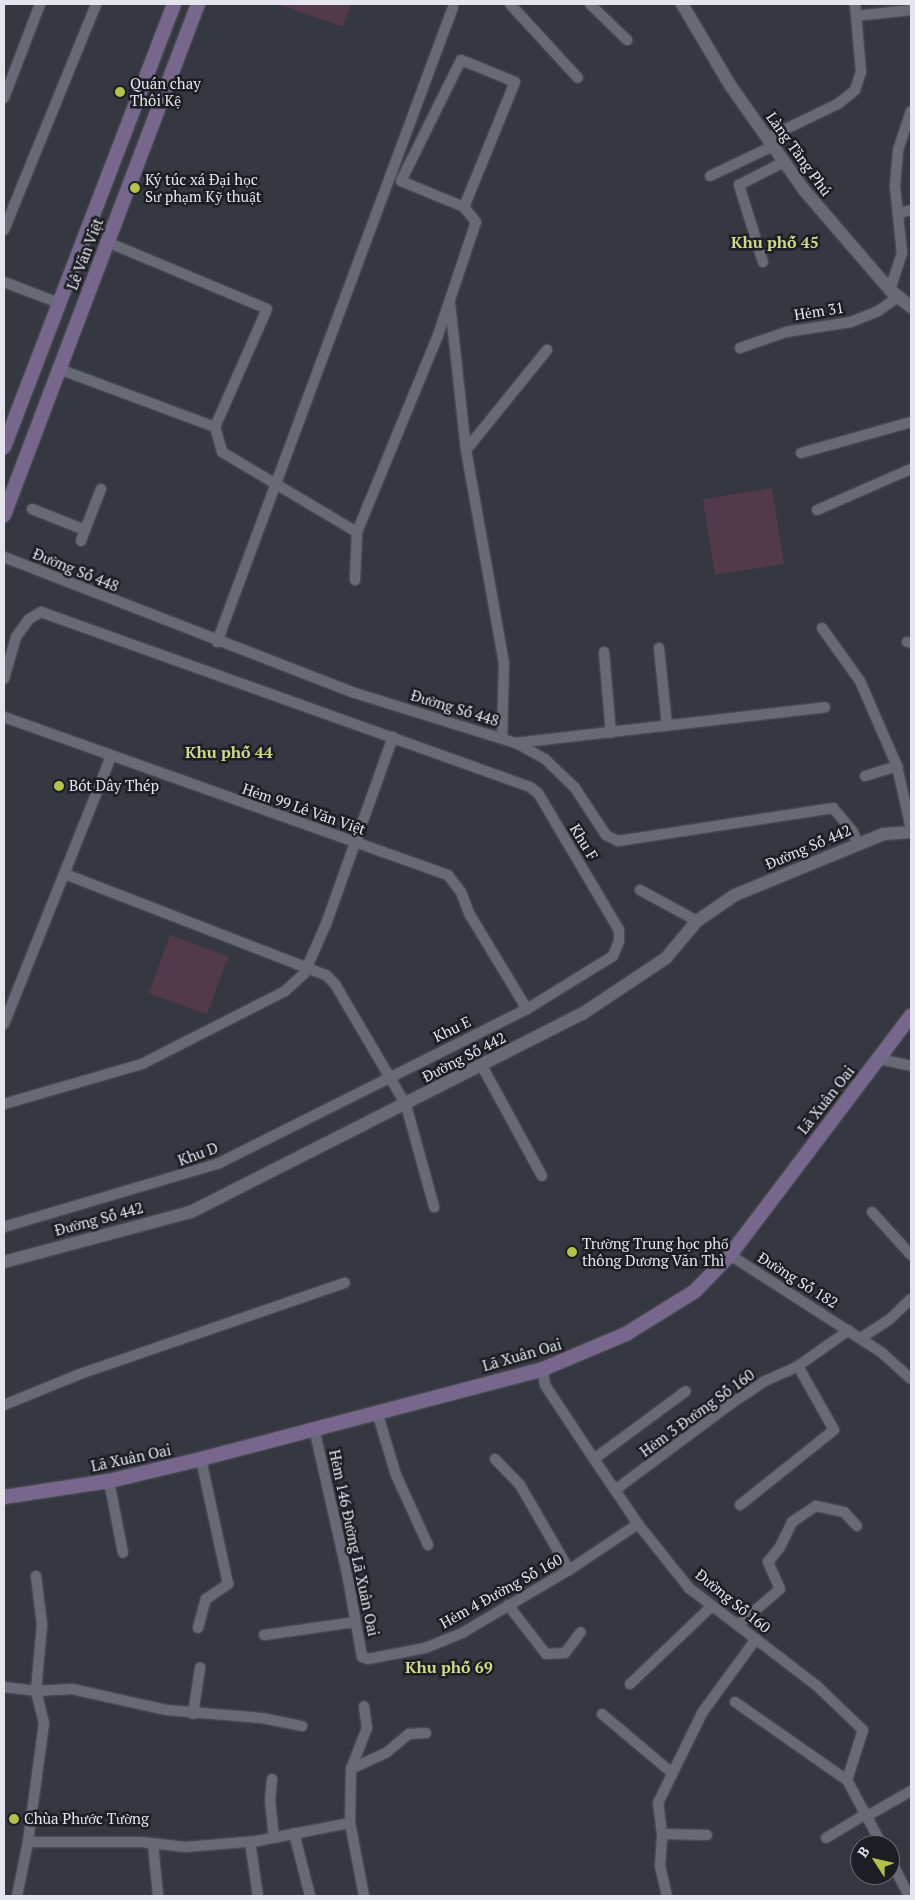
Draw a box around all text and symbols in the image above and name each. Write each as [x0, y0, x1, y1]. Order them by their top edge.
place label: Quán chay Thôi Kệ [130, 74, 201, 109]
marker: Quán chay Thôi Kệ [114, 86, 126, 98]
street label: Làng Tăng Phú [763, 109, 835, 199]
place label: Ký túc xá Đại học Sư phạm Kỹ thuật [145, 170, 261, 205]
marker: Ký túc xá Đại học Sư phạm Kỹ thuật [129, 182, 141, 194]
street label: Lê Văn Việt [63, 215, 107, 293]
district label: Khu phố 45 [731, 232, 819, 252]
street label: Hẻm 31 [793, 298, 845, 324]
street label: Đường Số 448 [30, 545, 122, 595]
street label: Đường Số 448 [409, 686, 501, 730]
district label: Khu phố 44 [185, 742, 273, 762]
place label: Bót Dây Thép [69, 777, 159, 795]
street label: Hẻm 99 Lê Văn Việt [240, 779, 368, 839]
marker: Bót Dây Thép [53, 780, 65, 792]
street label: Khu F [566, 821, 602, 863]
street label: Đường Số 442 [763, 821, 853, 873]
street label: Khu E [430, 1012, 474, 1046]
street label: Đường Số 442 [419, 1028, 509, 1086]
street label: Lã Xuân Oai [794, 1062, 858, 1138]
street label: Khu D [175, 1138, 221, 1170]
street label: Đường Số 442 [53, 1199, 145, 1239]
place label: Trường Trung học phổ thông Dương Văn Thì [582, 1234, 728, 1269]
marker: Trường Trung học phổ thông Dương Văn Thì [566, 1246, 578, 1258]
street label: Đường Số 182 [755, 1248, 841, 1312]
street label: Lã Xuân Oai [480, 1335, 564, 1375]
street label: Hẻm 3 Đường Số 160 [636, 1365, 758, 1461]
street label: Lã Xuân Oai [89, 1441, 173, 1475]
street label: Hẻm 146 Đường Lã Xuân Oai [325, 1448, 383, 1638]
street label: Hẻm 4 Đường Số 160 [437, 1550, 565, 1632]
street label: Đường Số 160 [692, 1565, 774, 1637]
district label: Khu phố 69 [405, 1657, 493, 1677]
place label: Chùa Phước Tường [24, 1810, 149, 1828]
marker: Chùa Phước Tường [8, 1813, 20, 1825]
north arrow [850, 1835, 900, 1885]
text: B [853, 1843, 874, 1861]

